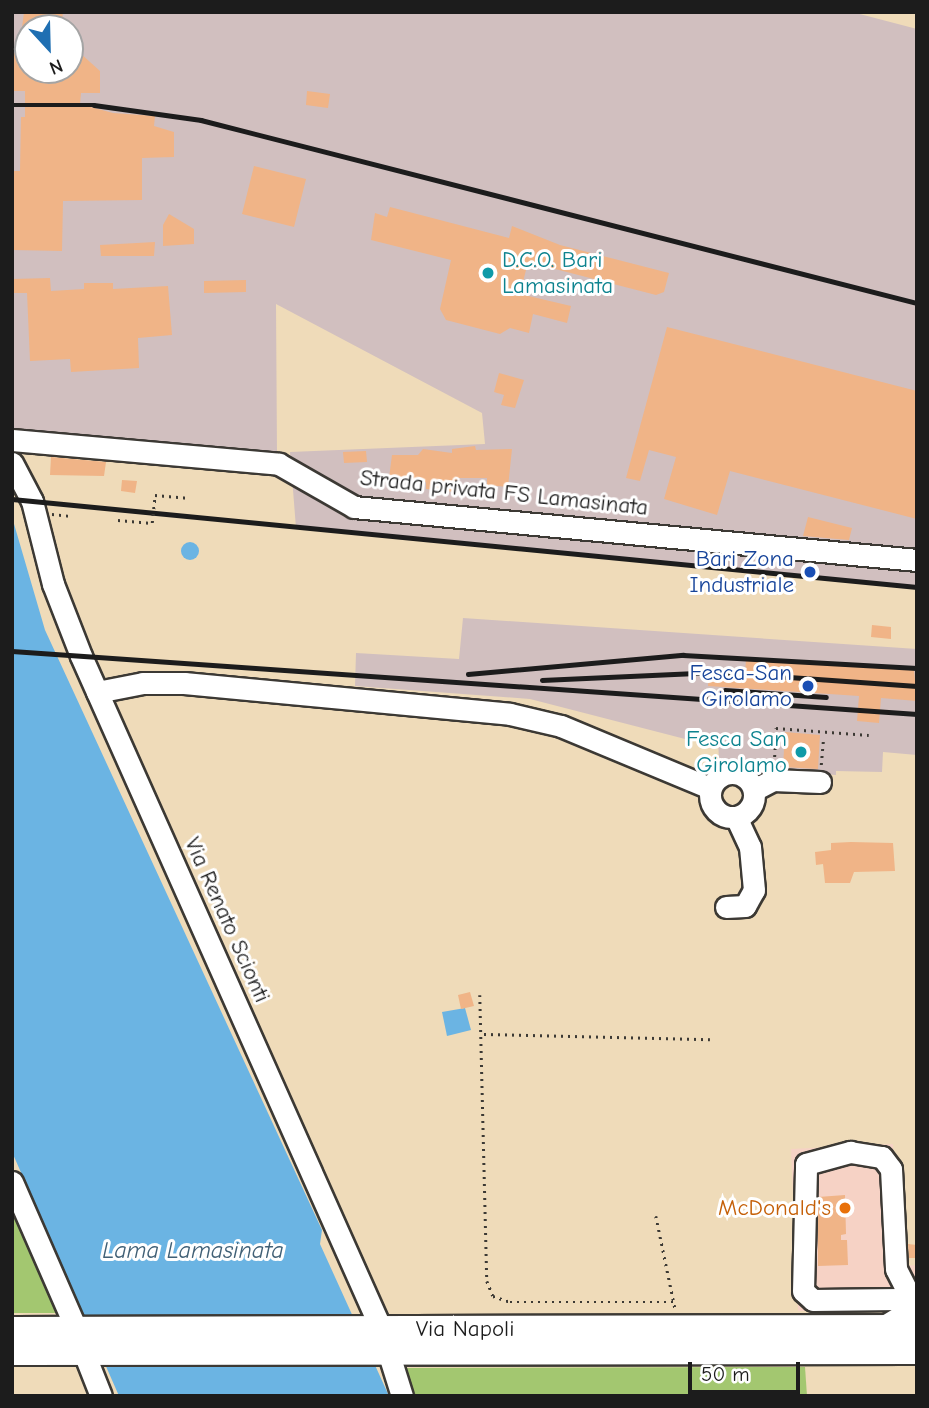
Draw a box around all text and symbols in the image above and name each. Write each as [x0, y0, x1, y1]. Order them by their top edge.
north arrow [14, 14, 84, 84]
text: N [46, 54, 66, 79]
place label: D.C.O. Bari Lamasinata [502, 246, 613, 300]
marker: D.C.O. Bari Lamasinata [480, 265, 496, 281]
street label: Strada privata FS Lamasinata [359, 464, 649, 522]
place label: Bari Zona Industriale [689, 545, 794, 599]
marker: Bari Zona Industriale [800, 562, 820, 582]
place label: Fesca-San Girolamo [690, 659, 792, 713]
marker: Fesca-San Girolamo [798, 676, 818, 696]
place label: Fesca San Girolamo [686, 725, 787, 779]
marker: Fesca San Girolamo [793, 744, 809, 760]
street label: Via Renato Scionti [178, 833, 276, 1007]
place label: McDonald's [718, 1194, 831, 1222]
marker: McDonald's [837, 1200, 853, 1216]
water label: Lama Lamasinata [102, 1237, 284, 1265]
street label: Via Napoli [416, 1315, 514, 1343]
scale bar [691, 1348, 803, 1392]
text: 50 m [701, 1362, 750, 1386]

